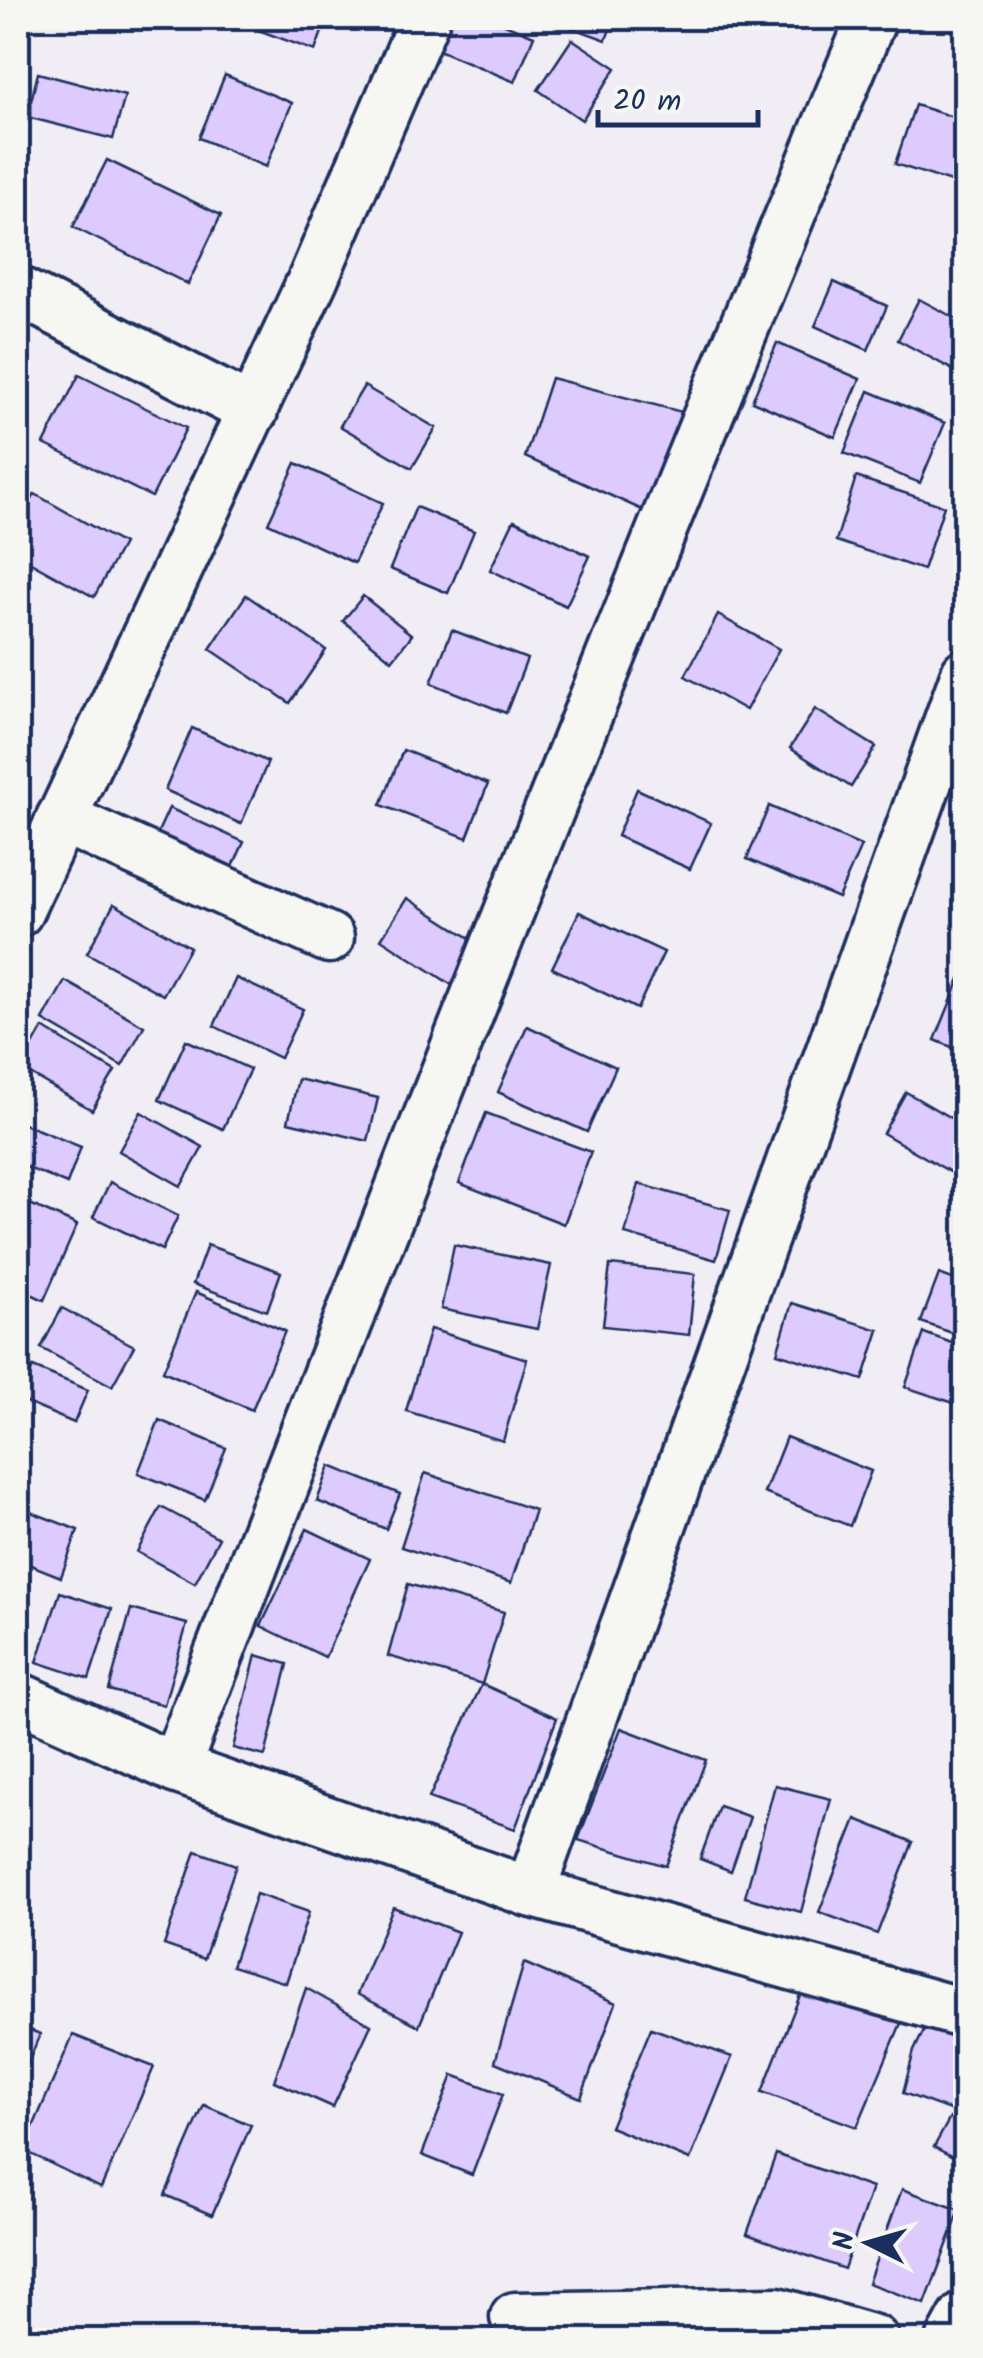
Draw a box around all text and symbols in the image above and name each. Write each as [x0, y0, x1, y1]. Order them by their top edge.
scale bar [598, 65, 758, 127]
text: 20 m [613, 78, 681, 126]
north arrow [818, 2193, 918, 2293]
text: N [822, 2230, 869, 2252]

